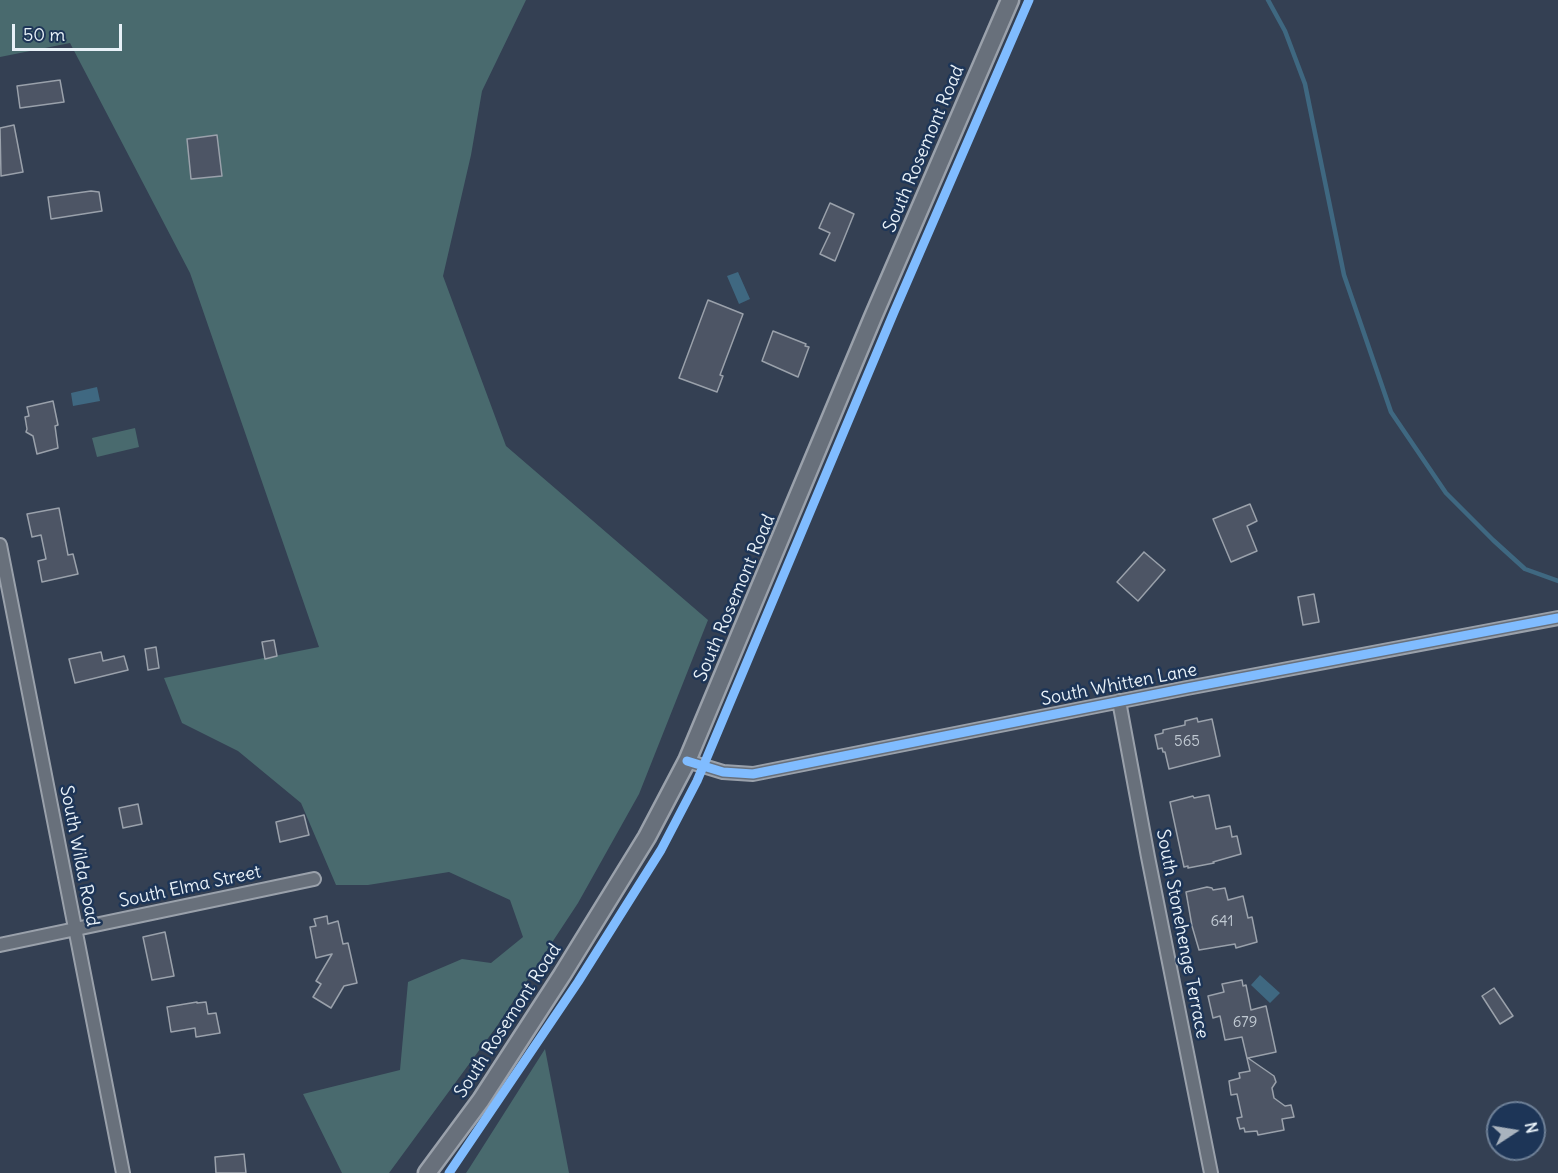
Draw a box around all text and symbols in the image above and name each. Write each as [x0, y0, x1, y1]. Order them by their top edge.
scale bar [15, 12, 124, 50]
text: 50 m [23, 23, 65, 46]
street label: South Rosemont Road [879, 62, 969, 236]
street label: South Rosemont Road [690, 511, 780, 685]
street label: South Whitten Lane [1039, 659, 1199, 711]
house number: 565 [1174, 733, 1200, 751]
street label: South Wilda Road [55, 784, 103, 928]
street label: South Stonehenge Terrace [1151, 827, 1213, 1041]
street label: South Elma Street [117, 861, 263, 913]
house number: 641 [1210, 913, 1234, 931]
street label: South Rosemont Road [450, 940, 566, 1102]
house number: 679 [1233, 1014, 1257, 1032]
north arrow [1486, 1101, 1546, 1161]
text: N [1521, 1120, 1543, 1135]

